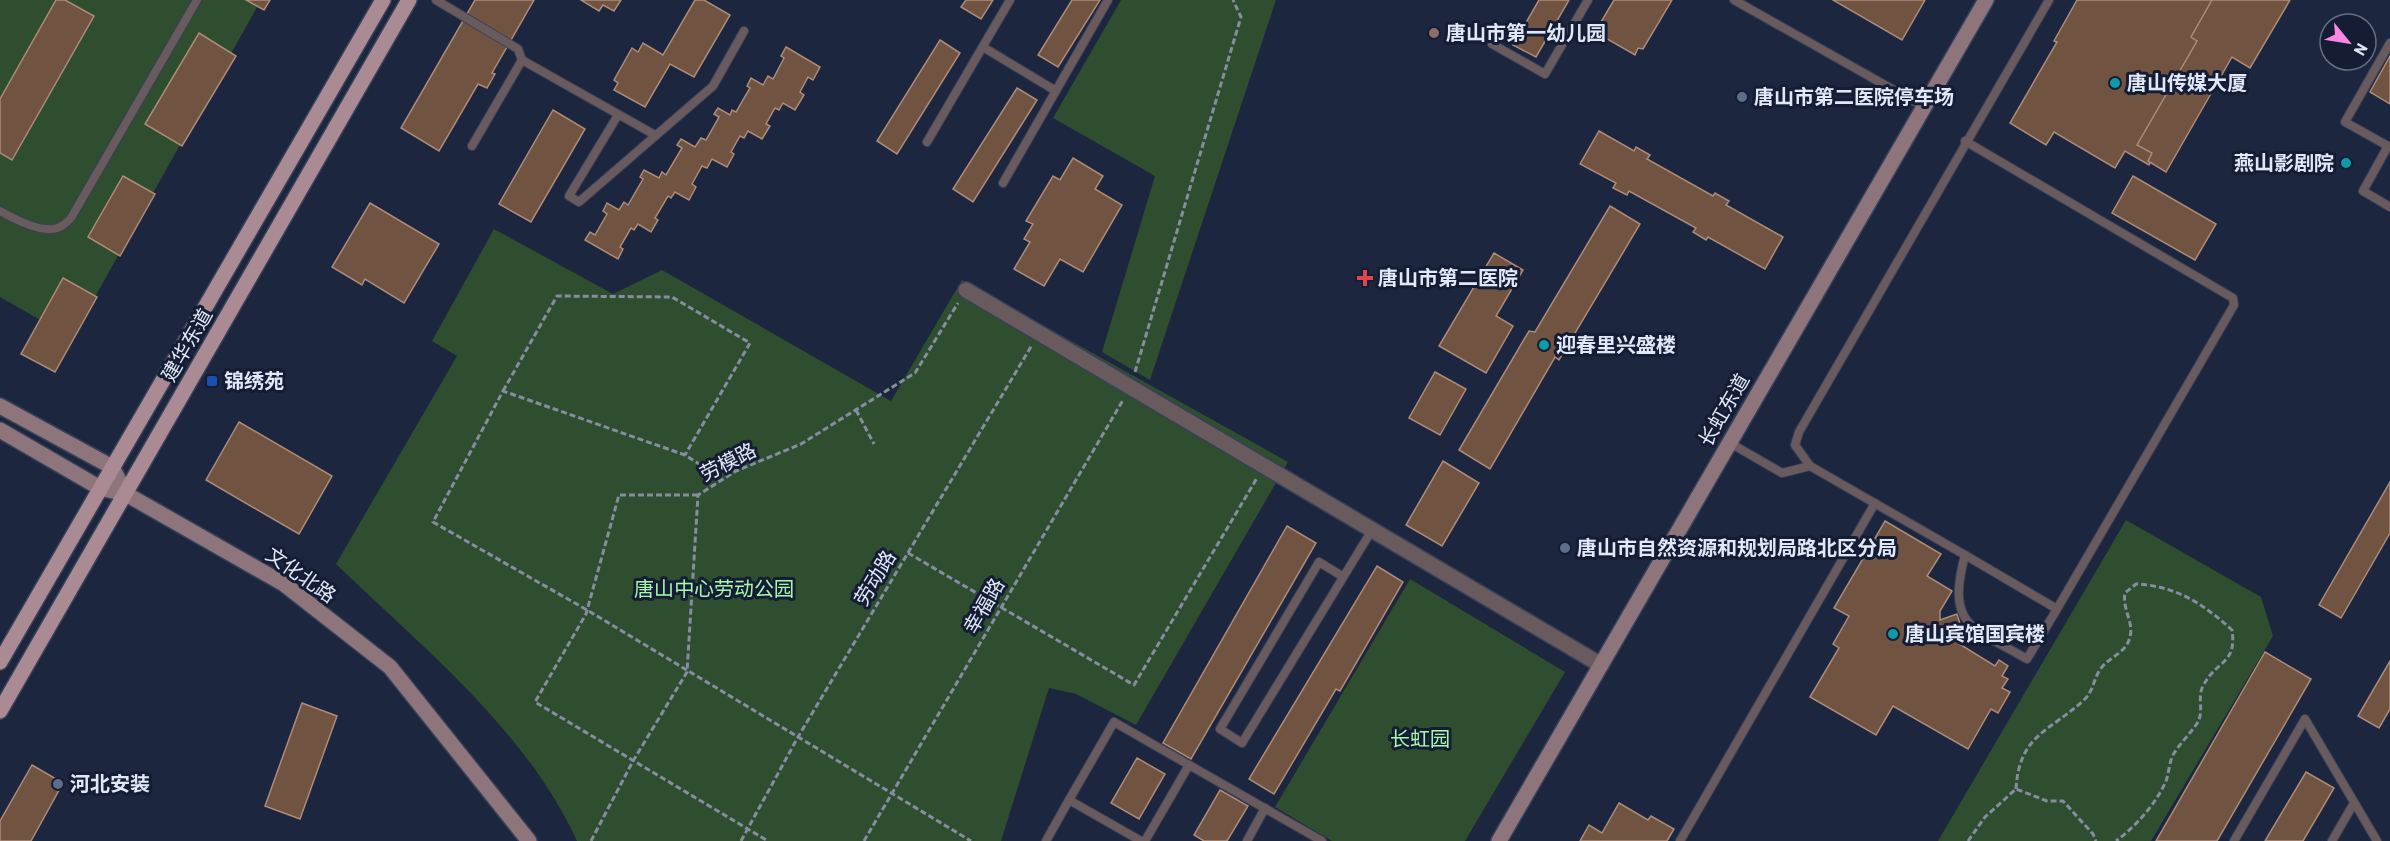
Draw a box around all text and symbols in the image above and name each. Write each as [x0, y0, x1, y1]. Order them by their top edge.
north arrow [2318, 12, 2378, 72]
place label: 唐山市第一幼儿园 [1446, 20, 1606, 44]
marker: 唐山市第一幼儿园 [1427, 26, 1441, 40]
text: N [2351, 40, 2372, 59]
place label: 唐山传媒大厦 [2127, 70, 2247, 94]
marker: 唐山传媒大厦 [2108, 76, 2122, 90]
place label: 唐山市第二医院停车场 [1754, 84, 1954, 108]
marker: 唐山市第二医院停车场 [1735, 90, 1749, 104]
place label: 燕山影剧院 [2234, 150, 2334, 174]
marker: 燕山影剧院 [2339, 156, 2353, 170]
place label: 唐山市第二医院 [1378, 265, 1518, 289]
marker: 唐山市第二医院 [1356, 269, 1374, 287]
street label: 建华东道 [156, 304, 217, 385]
place label: 迎春里兴盛楼 [1556, 332, 1676, 356]
marker: 迎春里兴盛楼 [1537, 338, 1551, 352]
place label: 锦绣苑 [224, 368, 284, 392]
street label: 长虹东道 [1693, 369, 1754, 450]
marker: 锦绣苑 [205, 374, 219, 388]
street label: 劳模路 [695, 437, 760, 485]
place label: 唐山市自然资源和规划局路北区分局 [1577, 535, 1897, 559]
street label: 文化北路 [262, 541, 341, 607]
marker: 唐山市自然资源和规划局路北区分局 [1558, 541, 1572, 555]
street label: 劳动路 [848, 546, 900, 609]
street label: 幸福路 [958, 574, 1009, 637]
park label: 唐山中心劳动公园 [634, 576, 794, 600]
place label: 唐山宾馆国宾楼 [1905, 621, 2045, 645]
marker: 唐山宾馆国宾楼 [1886, 627, 1900, 641]
park label: 长虹园 [1390, 726, 1450, 750]
place label: 河北安装 [70, 771, 150, 795]
marker: 河北安装 [51, 777, 65, 791]

